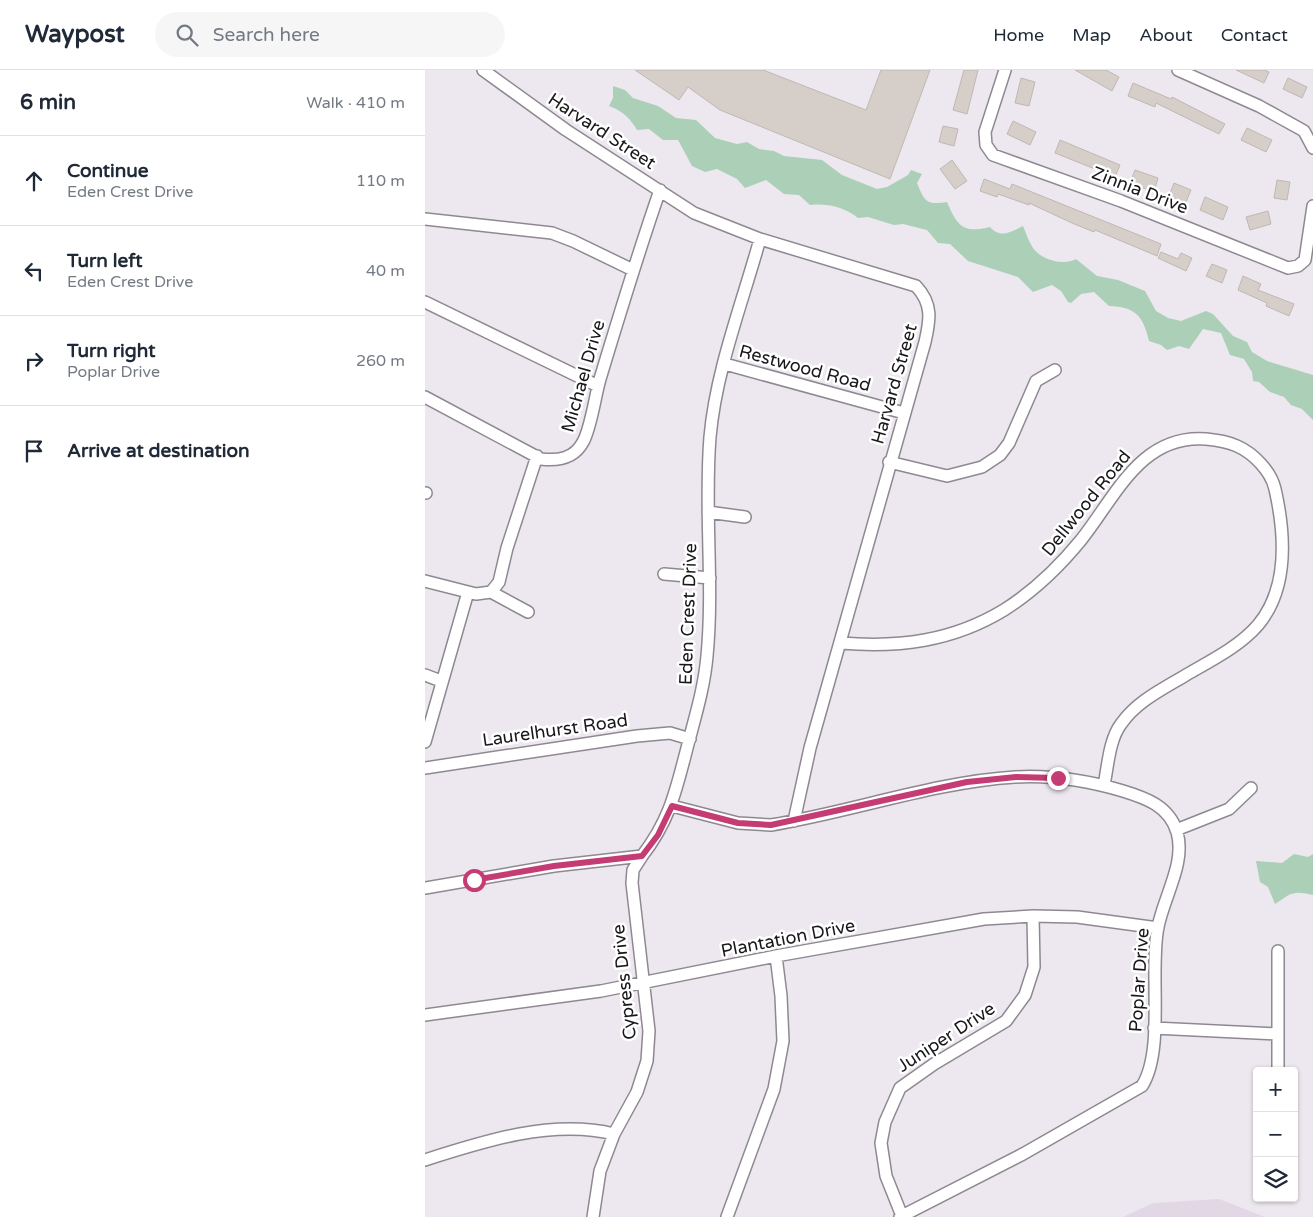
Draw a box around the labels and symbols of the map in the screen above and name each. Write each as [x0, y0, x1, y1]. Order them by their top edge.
street label: Harvard Street [544, 88, 660, 174]
street label: Zinnia Drive [1089, 162, 1191, 218]
street label: Michael Drive [556, 317, 610, 435]
street label: Harvard Street [866, 321, 922, 447]
street label: Restwood Road [737, 340, 873, 396]
street label: Dellwood Road [1037, 446, 1135, 560]
street label: Eden Crest Drive [675, 543, 701, 685]
street label: Laurelhurst Road [481, 709, 629, 751]
route end [1047, 767, 1070, 790]
route start [463, 869, 486, 892]
street label: Plantation Drive [719, 914, 857, 962]
street label: Cypress Drive [607, 923, 641, 1041]
street label: Poplar Drive [1124, 927, 1154, 1033]
street label: Juniper Drive [893, 997, 999, 1077]

